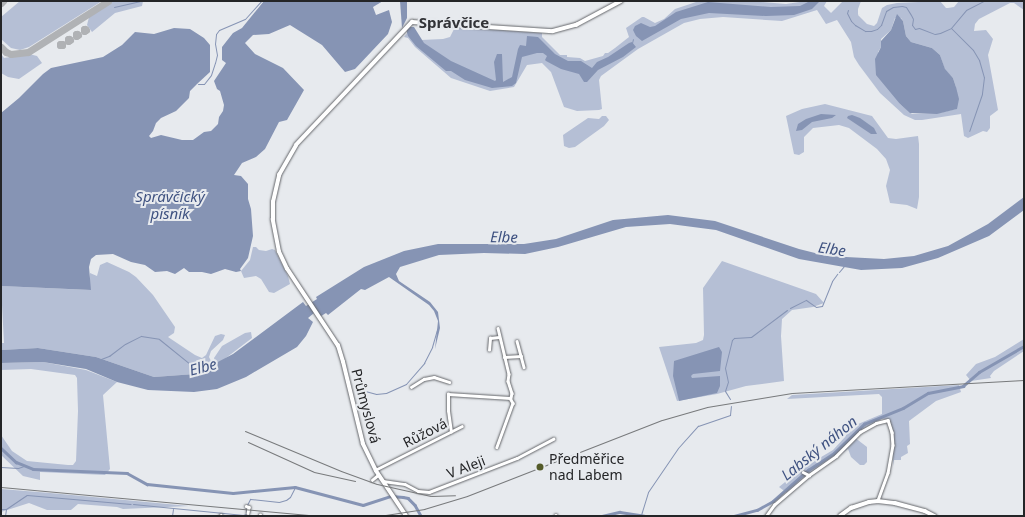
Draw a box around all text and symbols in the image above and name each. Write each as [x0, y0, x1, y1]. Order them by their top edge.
district label: Správčice [419, 14, 489, 32]
water label: Správčický písník [135, 187, 205, 222]
water label: Elbe [490, 228, 518, 246]
water label: Elbe [817, 238, 847, 260]
water label: Elbe [187, 355, 219, 379]
street label: Průmyslová [348, 367, 384, 445]
water label: Labský náhon [778, 412, 860, 484]
street label: Růžová [400, 415, 450, 451]
place label: Předměřice nad Labem [549, 451, 624, 484]
street label: V Aleji [444, 452, 488, 482]
marker: Předměřice nad Labem [534, 461, 546, 473]

